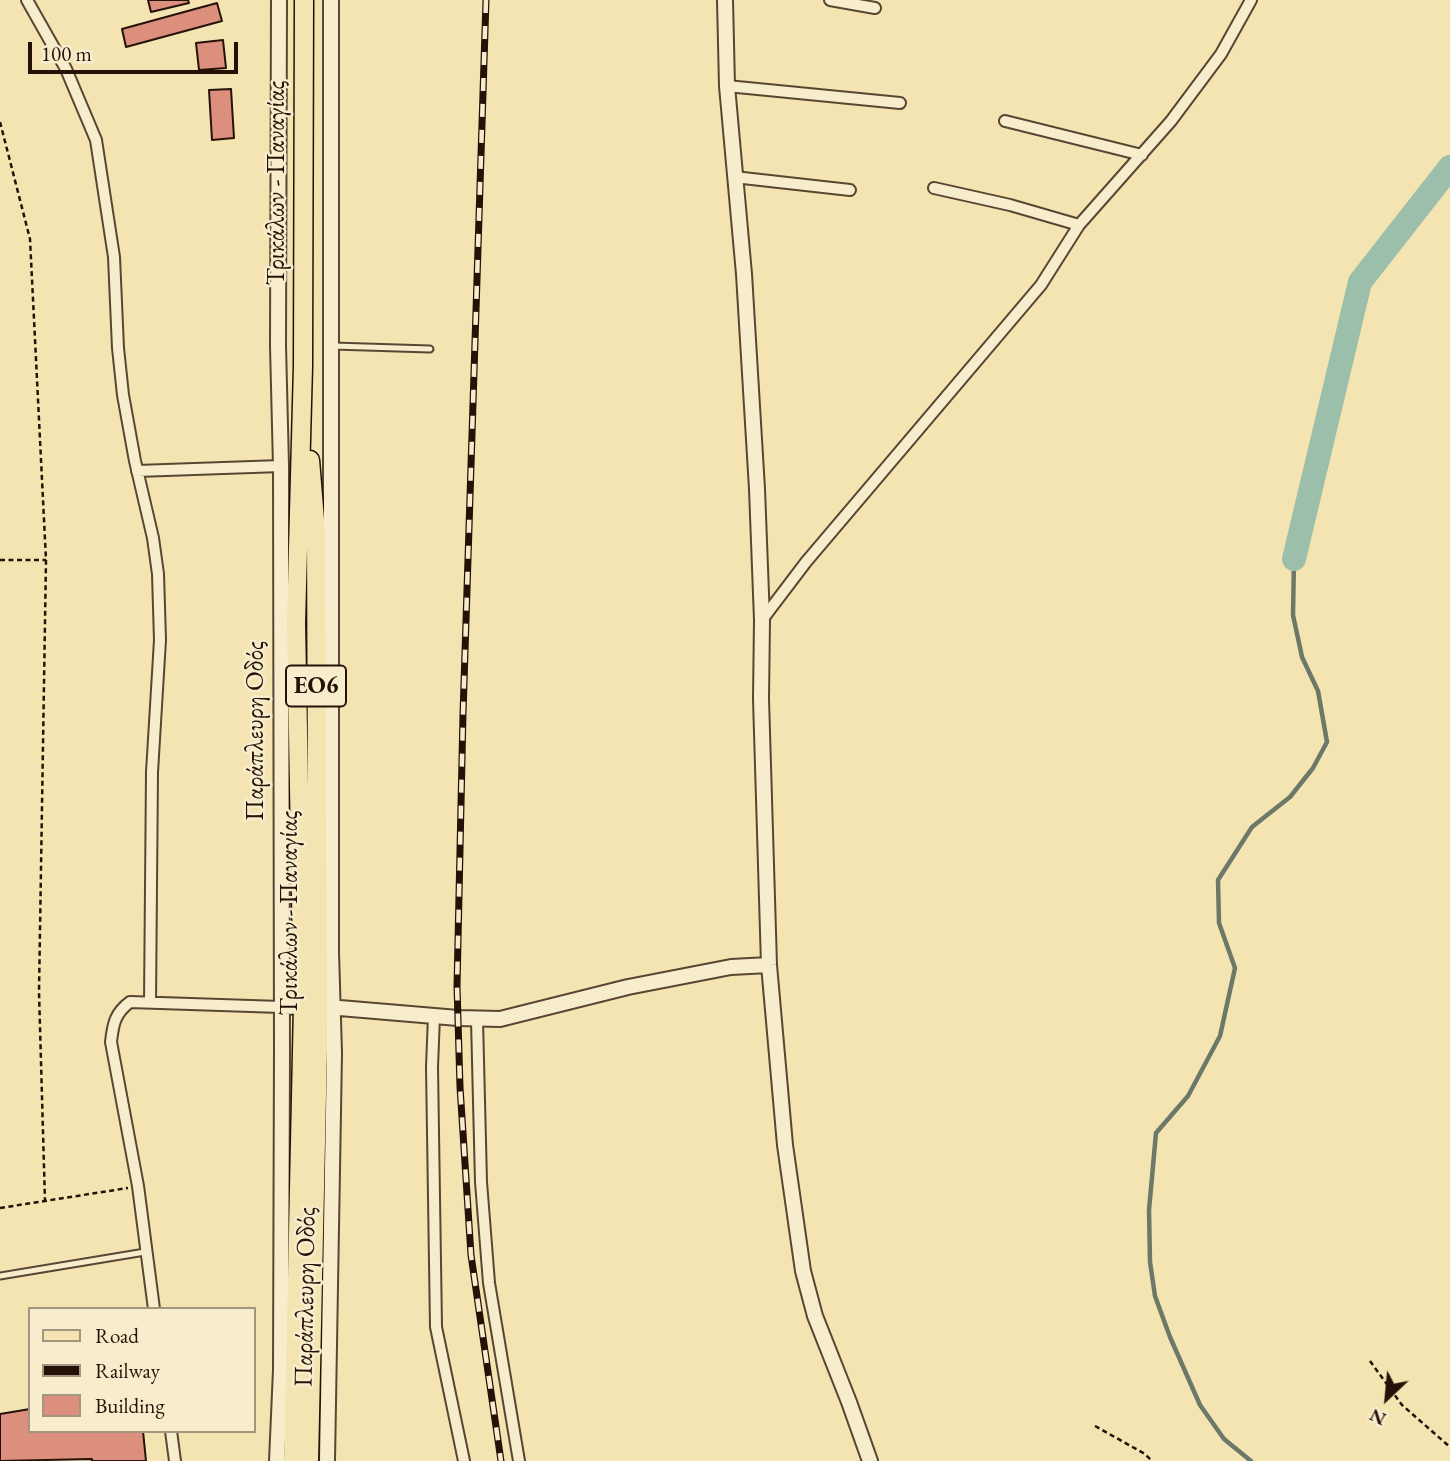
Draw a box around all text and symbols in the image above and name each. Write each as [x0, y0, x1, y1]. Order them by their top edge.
scale bar [32, 28, 242, 72]
text: 100 m [41, 40, 92, 67]
street label: Τρικάλων - Παναγίας [261, 81, 293, 285]
street label: Παράπλευρη Οδός [240, 641, 272, 821]
road number: ΕΟ6 [286, 666, 346, 706]
street label: Τρικάλων - Παναγίας [274, 811, 306, 1015]
street label: Παράπλευρη Οδός [289, 1207, 323, 1387]
legend [28, 1307, 256, 1433]
text: Road [95, 1322, 139, 1349]
text: Railway [95, 1357, 160, 1384]
north arrow [1352, 1363, 1422, 1433]
text: Building [95, 1392, 165, 1419]
text: N [1365, 1403, 1390, 1432]

